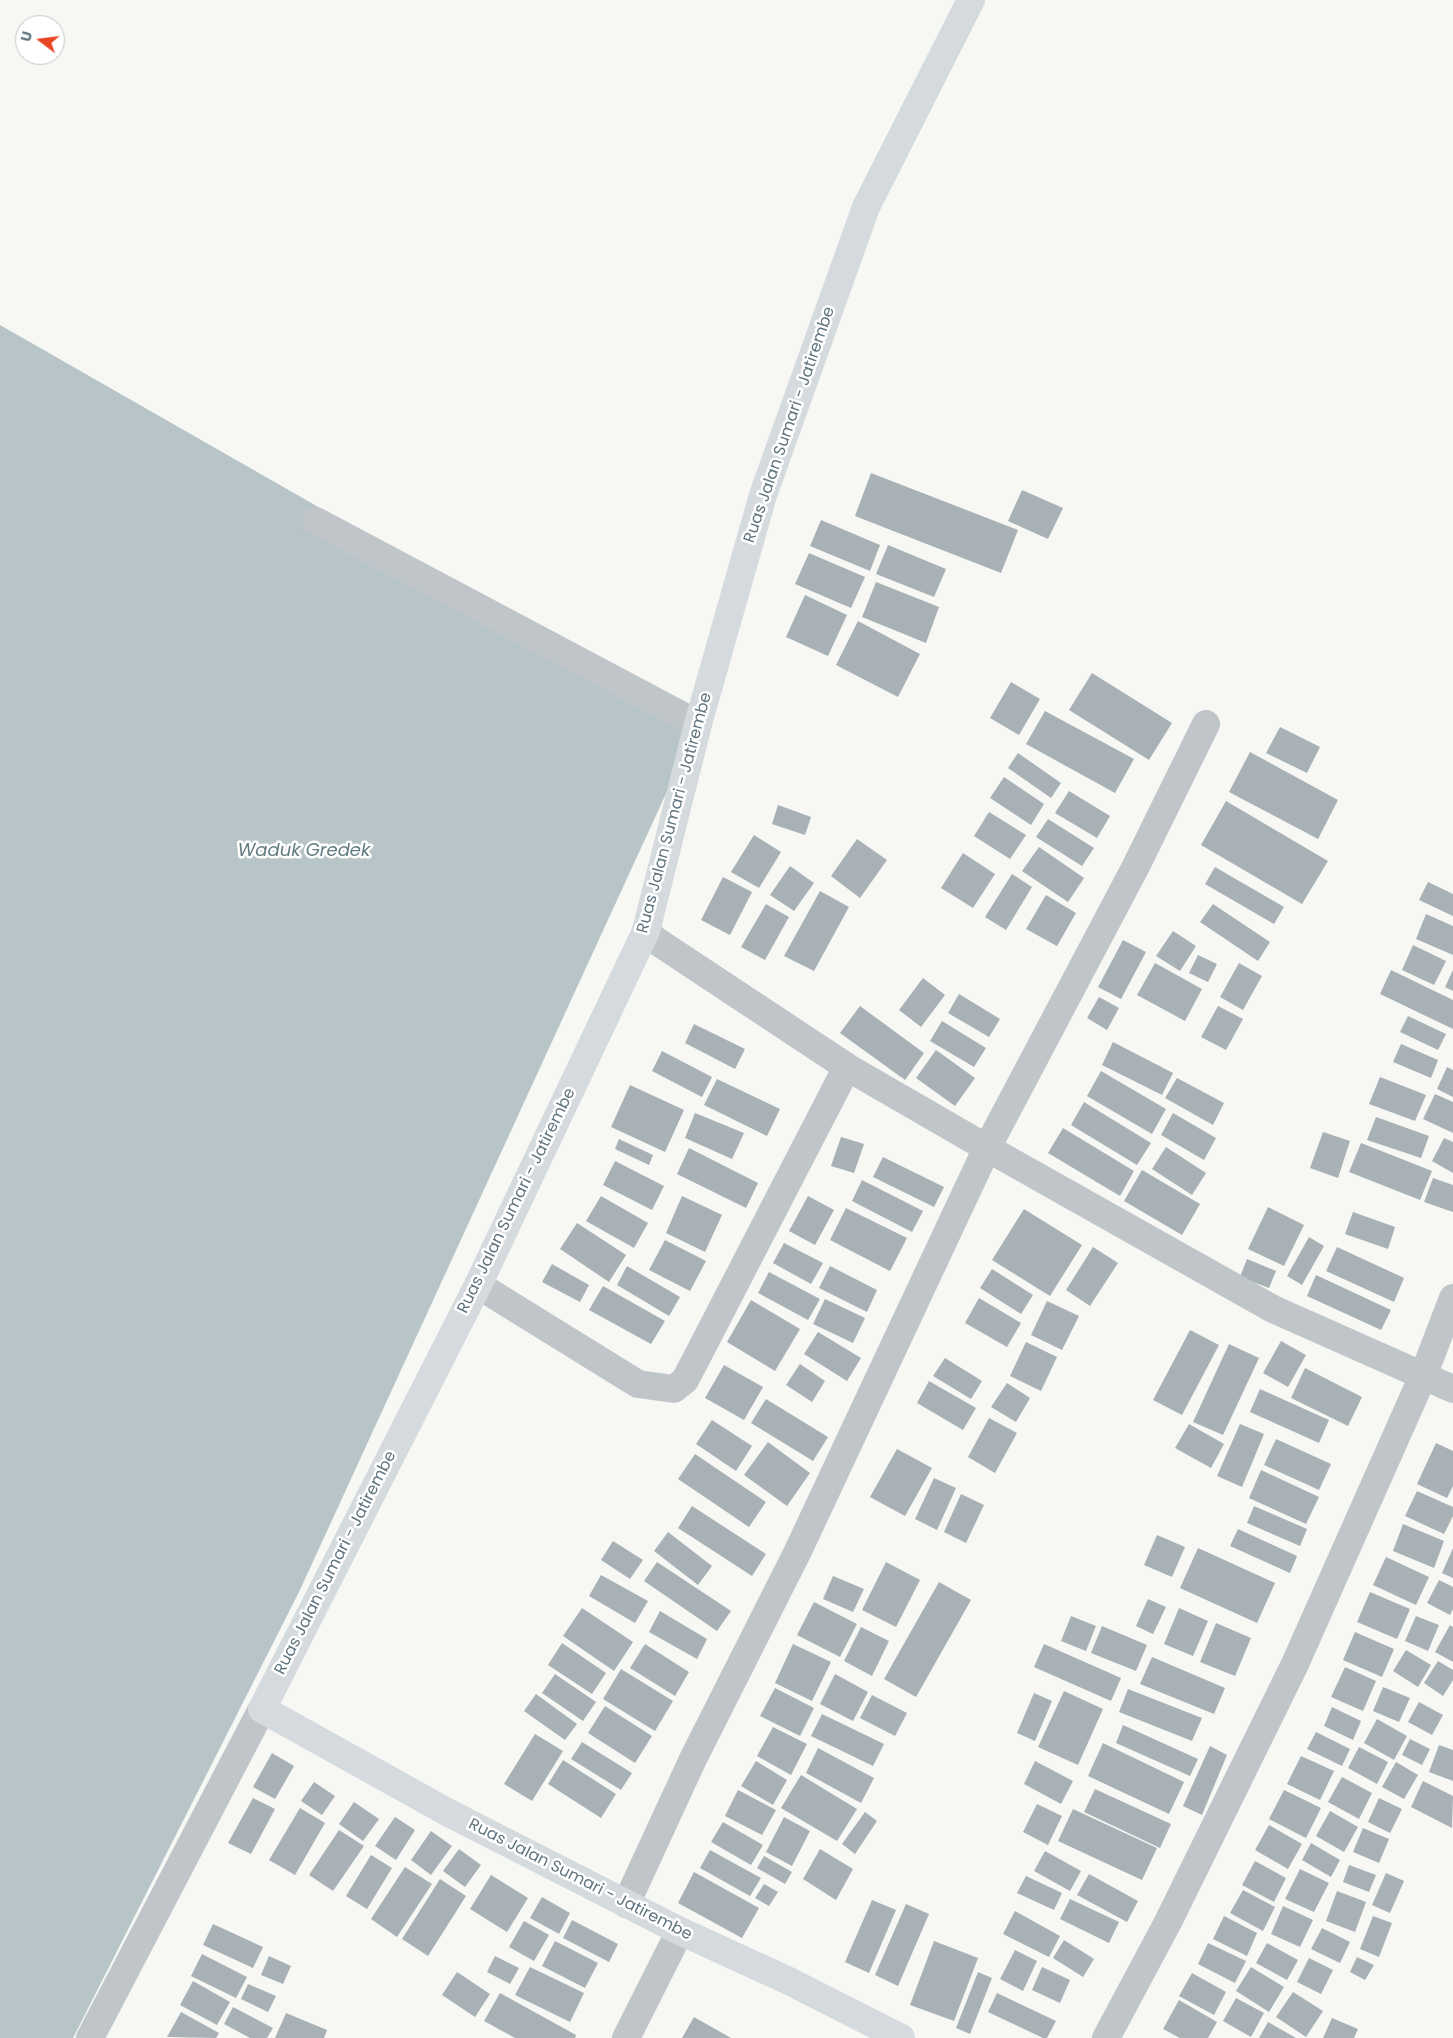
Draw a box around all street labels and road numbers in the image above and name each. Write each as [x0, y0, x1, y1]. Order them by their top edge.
street label: Ruas Jalan Sumari - Jatirembe [741, 304, 839, 546]
street label: Ruas Jalan Sumari - Jatirembe [634, 691, 716, 935]
street label: Ruas Jalan Sumari - Jatirembe [454, 1085, 580, 1317]
street label: Ruas Jalan Sumari - Jatirembe [271, 1448, 401, 1678]
street label: Ruas Jalan Sumari - Jatirembe [465, 1815, 695, 1945]

